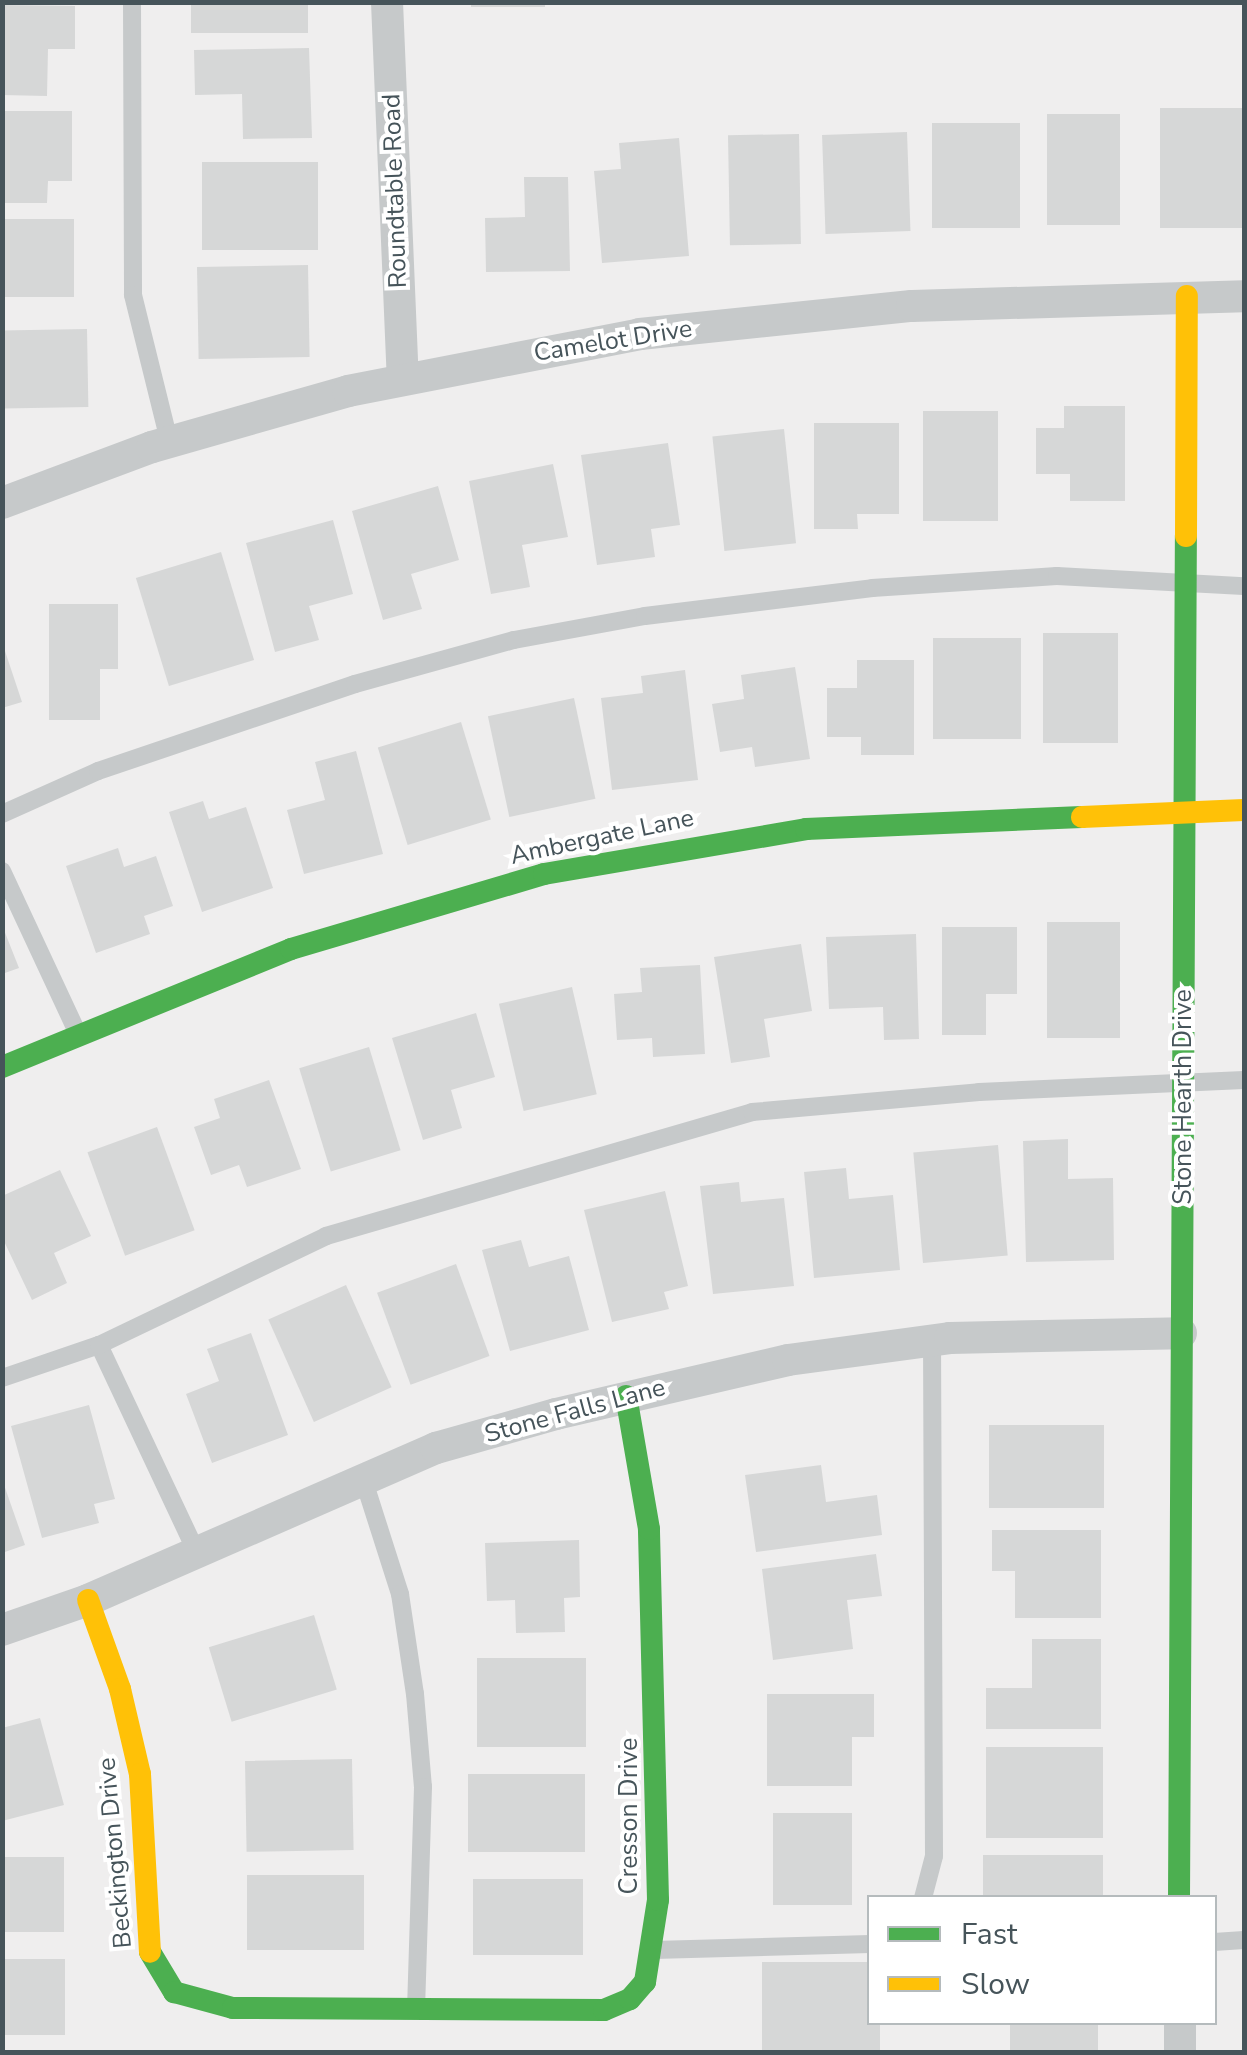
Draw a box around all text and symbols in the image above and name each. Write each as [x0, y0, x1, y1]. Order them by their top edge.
street label: Roundtable Road [377, 93, 413, 289]
street label: Camelot Drive [532, 314, 694, 368]
street label: Ambergate Lane [507, 803, 697, 871]
street label: Stone Hearth Drive [1168, 989, 1198, 1205]
street label: Stone Falls Lane [481, 1372, 669, 1450]
street label: Cresson Drive [614, 1738, 644, 1894]
street label: Beckington Drive [92, 1756, 138, 1950]
legend [867, 1895, 1217, 2025]
text: Fast [961, 1914, 1018, 1955]
text: Slow [961, 1964, 1030, 2005]

